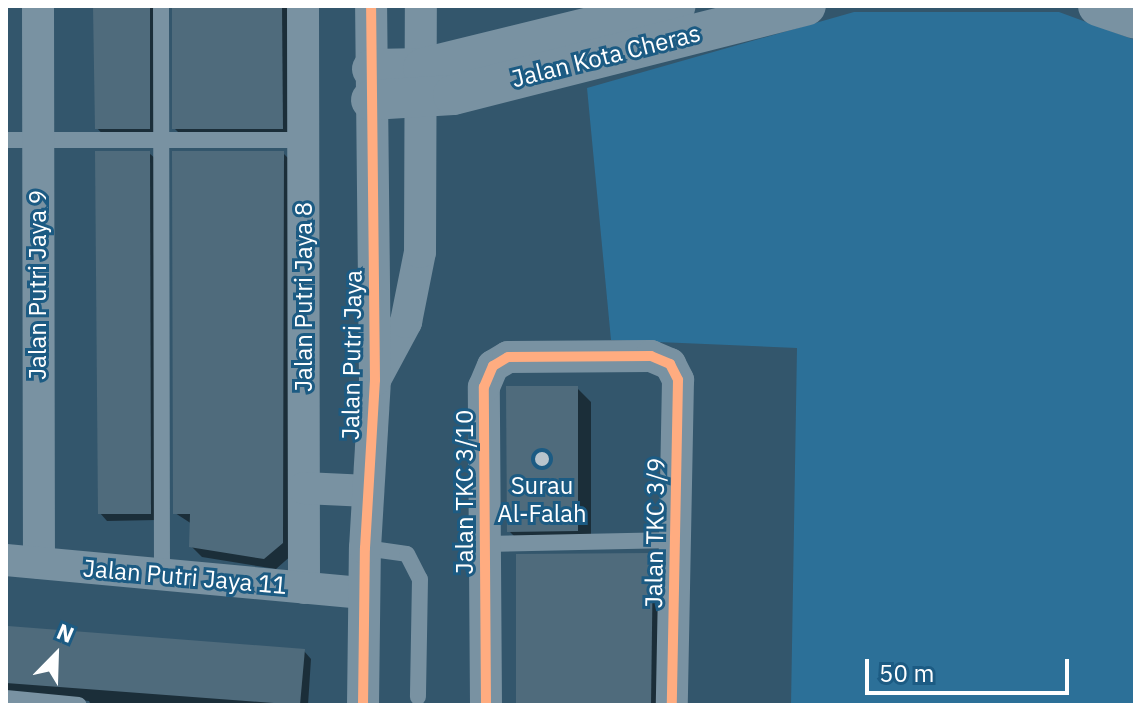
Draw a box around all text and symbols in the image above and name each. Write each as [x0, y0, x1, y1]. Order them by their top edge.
street label: Jalan Kota Cheras [509, 19, 703, 93]
street label: Jalan Putri Jaya 9 [24, 190, 52, 380]
street label: Jalan Putri Jaya 8 [290, 202, 318, 392]
street label: Jalan Putri Jaya [336, 270, 368, 440]
street label: Jalan TKC 3/10 [451, 410, 479, 574]
marker: Surau Al-Falah [533, 450, 551, 468]
street label: Jalan TKC 3/9 [639, 457, 671, 609]
place label: Surau Al-Falah [497, 472, 587, 528]
street label: Jalan Putri Jaya 11 [82, 554, 288, 600]
north arrow [16, 615, 96, 695]
text: N [53, 616, 79, 649]
scale bar [869, 643, 1073, 693]
text: 50 m [879, 657, 934, 689]

